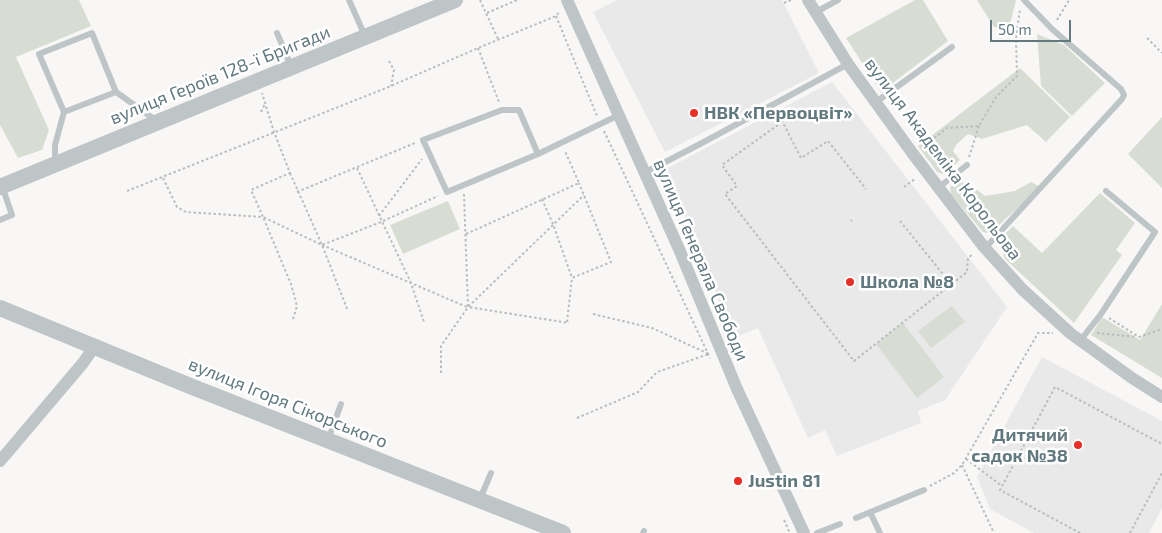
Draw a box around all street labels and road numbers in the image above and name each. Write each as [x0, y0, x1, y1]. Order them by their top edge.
street label: вулиця Героїв 128-ї Бригади [107, 21, 333, 129]
street label: вулиця Академіка Корольова [860, 54, 1026, 264]
street label: вулиця Генерала Свободи [649, 156, 753, 364]
street label: вулиця Ігоря Сікорського [185, 353, 391, 453]

